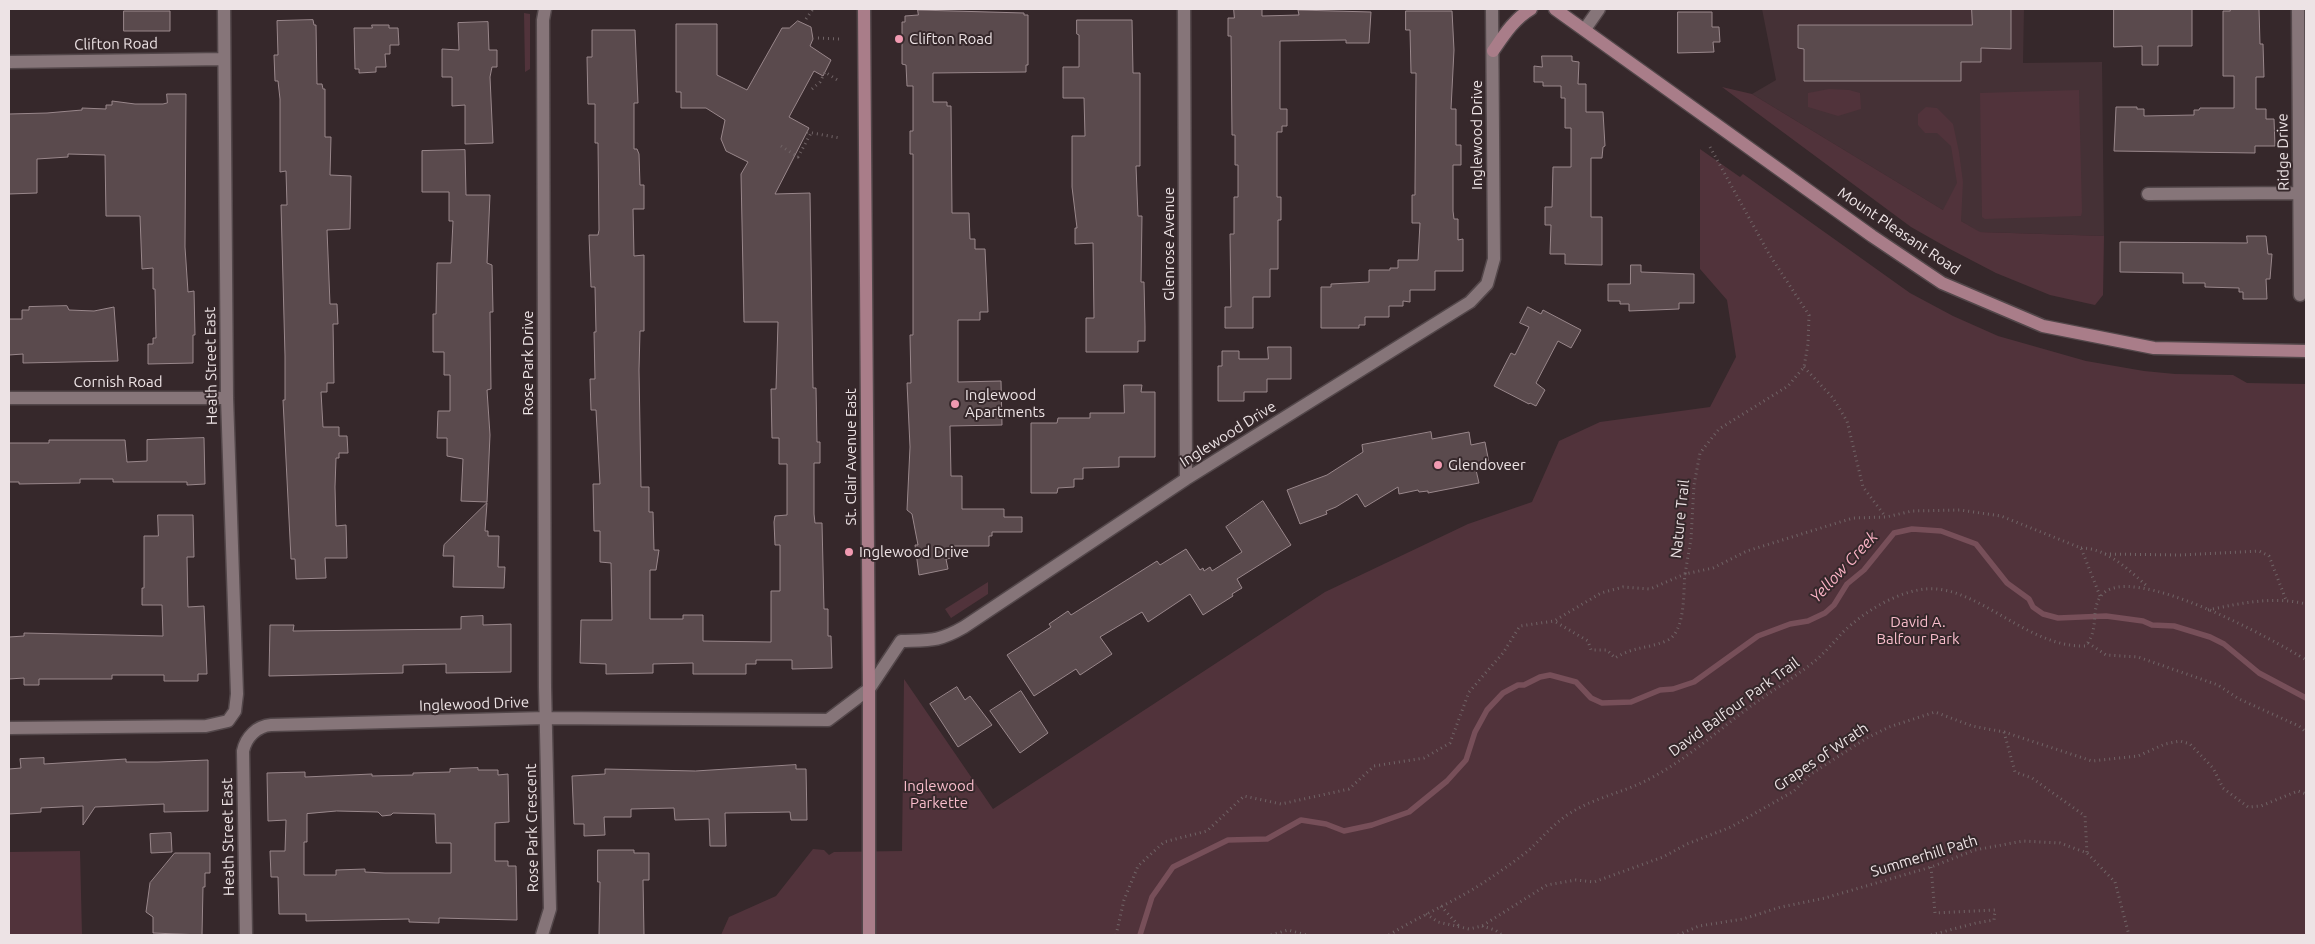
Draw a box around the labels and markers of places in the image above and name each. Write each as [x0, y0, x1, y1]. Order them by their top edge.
place label: Clifton Road [909, 30, 993, 48]
marker: Clifton Road [893, 33, 905, 45]
place label: Inglewood Apartments [965, 386, 1045, 421]
marker: Inglewood Apartments [949, 398, 961, 410]
place label: Glendoveer [1448, 456, 1526, 474]
marker: Glendoveer [1432, 459, 1444, 471]
place label: Inglewood Drive [859, 543, 969, 561]
marker: Inglewood Drive [843, 546, 855, 558]

